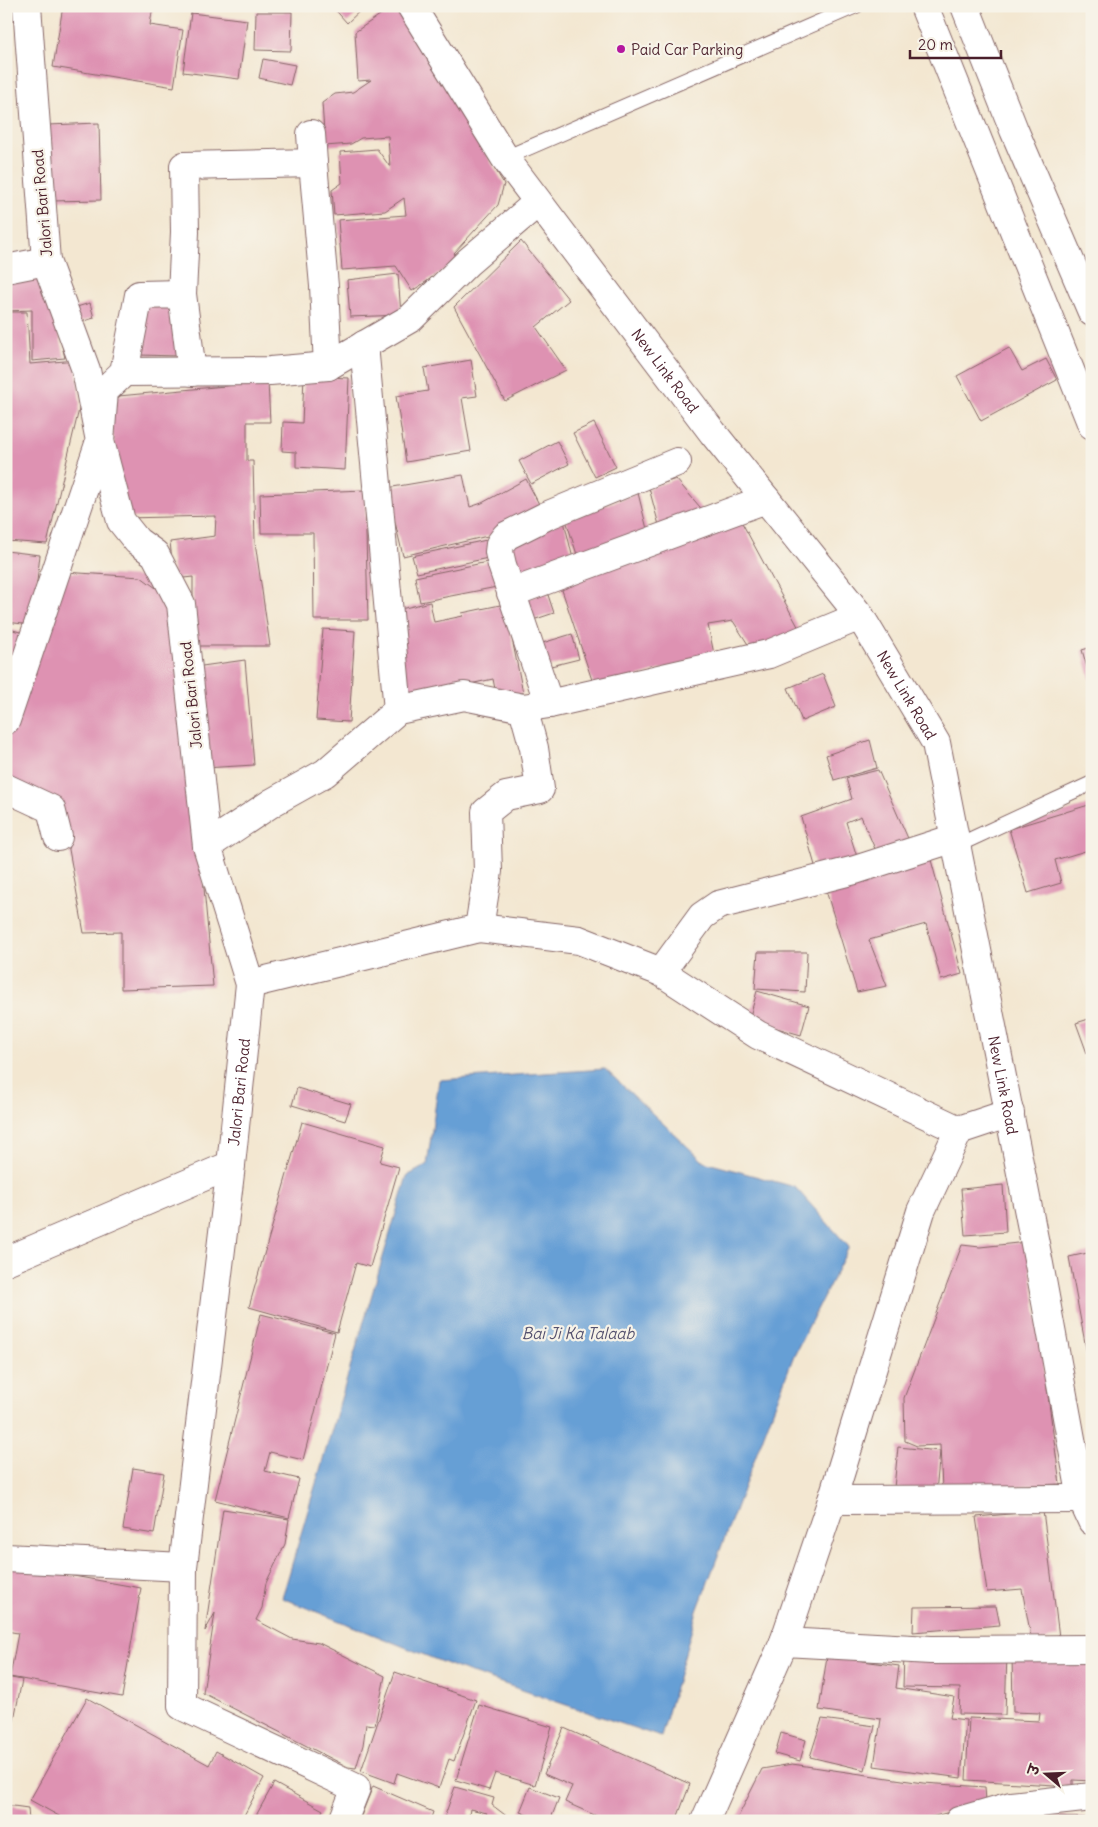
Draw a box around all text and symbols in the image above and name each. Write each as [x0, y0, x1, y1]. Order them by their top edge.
scale bar [910, 28, 1002, 60]
text: 20 m [918, 35, 953, 54]
place label: Paid Car Parking [631, 40, 743, 59]
marker: Paid Car Parking [615, 43, 627, 55]
street label: Jalori Bari Road [28, 148, 56, 257]
street label: New Link Road [628, 325, 704, 416]
street label: Jalori Bari Road [176, 640, 206, 750]
street label: New Link Road [873, 647, 941, 743]
street label: New Link Road [985, 1034, 1023, 1136]
street label: Jalori Bari Road [224, 1037, 254, 1147]
water label: Bai Ji Ka Talaab [522, 1323, 635, 1343]
north arrow [1020, 1750, 1070, 1800]
text: उ [1023, 1761, 1044, 1779]

